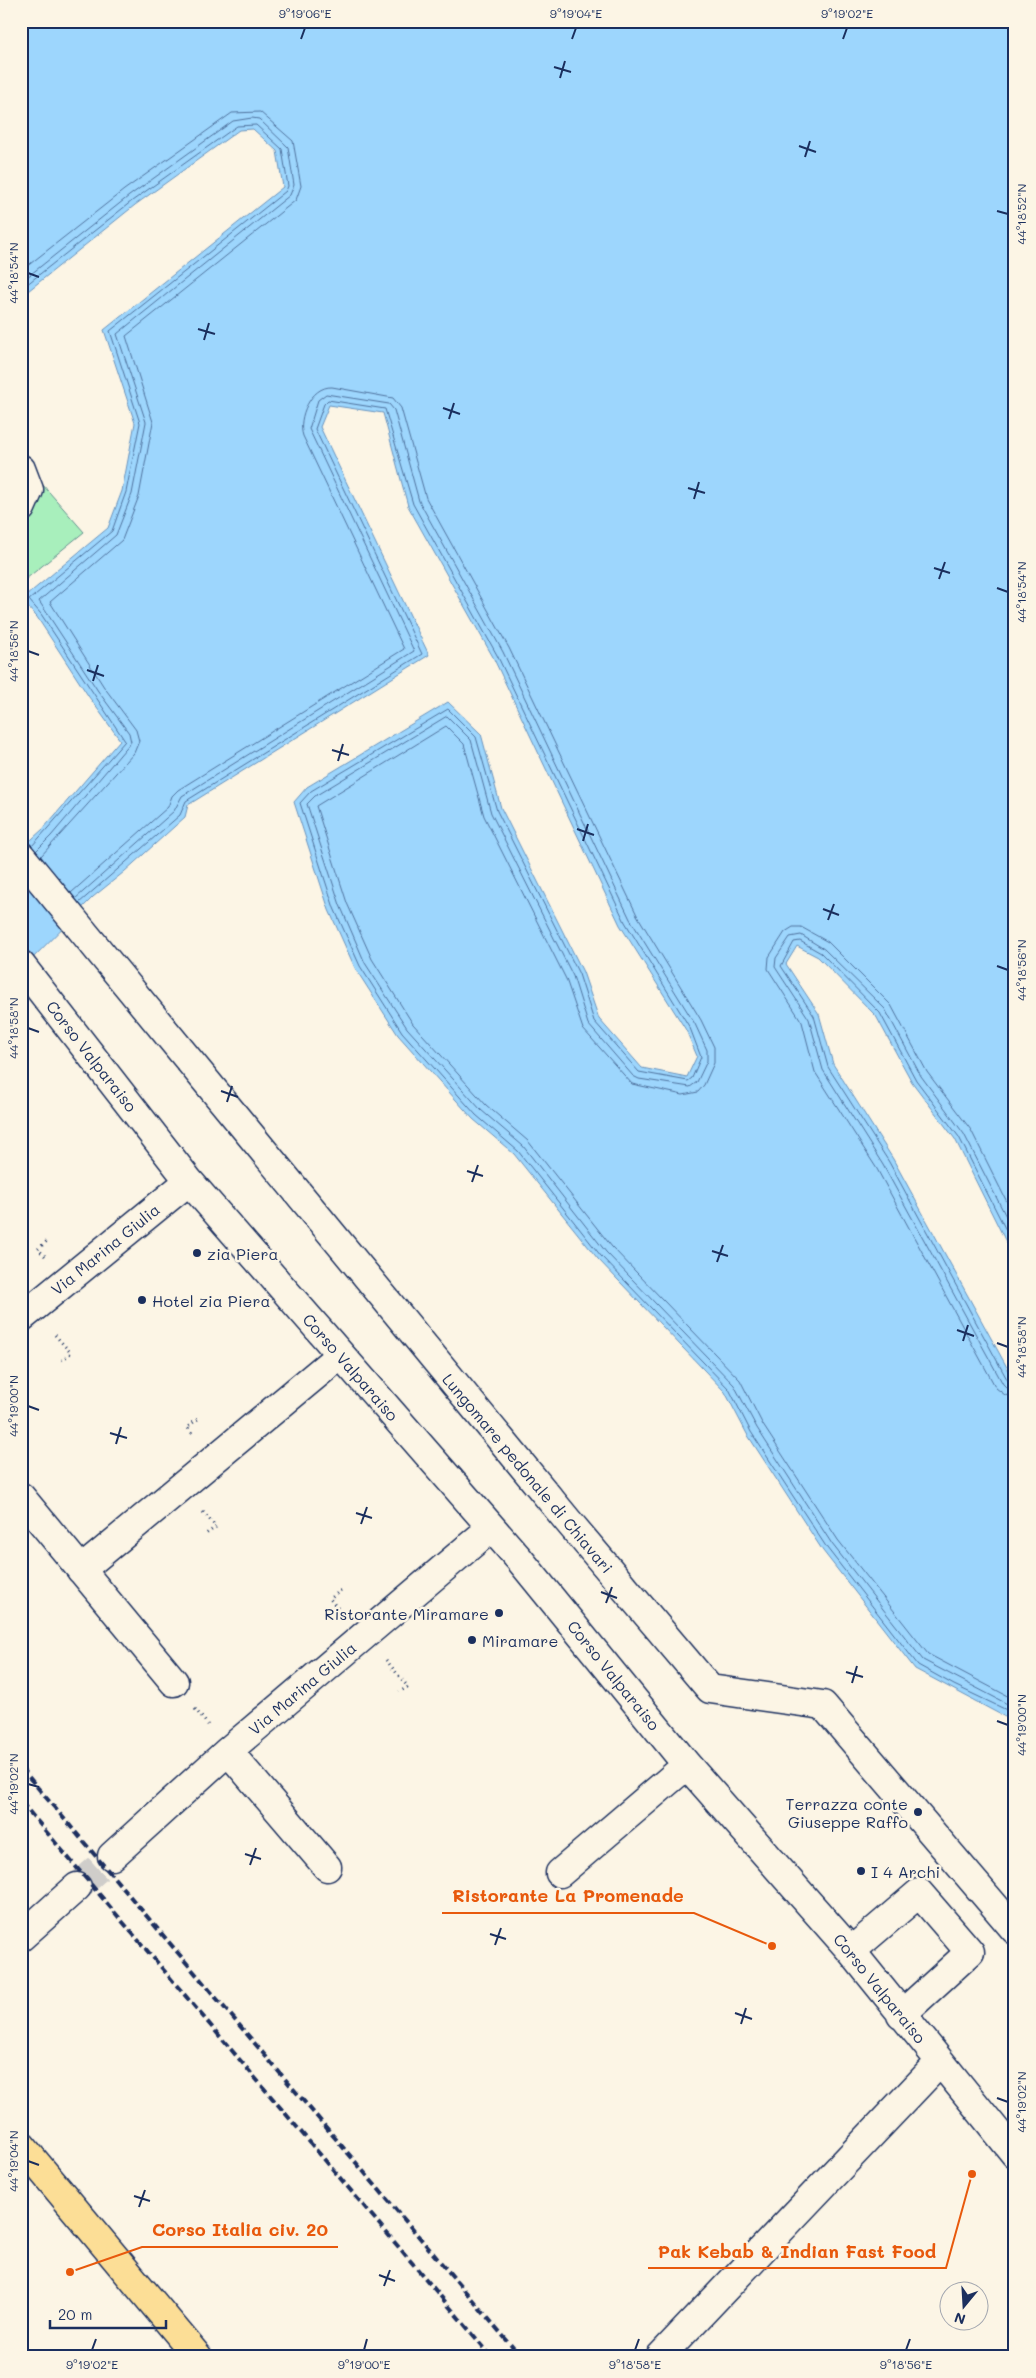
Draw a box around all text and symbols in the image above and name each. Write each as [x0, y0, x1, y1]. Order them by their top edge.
text: 9°19'06"E [279, 5, 331, 21]
text: 9°19'04"E [550, 5, 602, 21]
text: 9°19'02"E [821, 5, 873, 21]
text: 44°18'52"N [1013, 184, 1029, 244]
text: 44°18'54"N [5, 242, 21, 304]
text: 44°18'54"N [1013, 561, 1029, 623]
text: 44°18'56"N [5, 620, 21, 682]
text: 44°18'56"N [1013, 939, 1029, 1001]
street label: Corso Valparaiso [42, 996, 142, 1116]
text: 44°18'58"N [5, 997, 21, 1059]
street label: Via Marina Giulia [46, 1199, 164, 1299]
place label: zia Piera [207, 1243, 278, 1264]
marker: zia Piera [191, 1247, 203, 1259]
place label: Hotel zia Piera [152, 1290, 270, 1311]
marker: Hotel zia Piera [136, 1294, 148, 1306]
street label: Corso Valparaiso [299, 1309, 403, 1425]
text: 44°18'58"N [1013, 1316, 1029, 1378]
street label: Lungomare pedonale di Chiavari [438, 1369, 618, 1577]
text: 44°19'00"N [5, 1375, 21, 1437]
place label: Ristorante Miramare [324, 1603, 489, 1624]
marker: Ristorante Miramare [493, 1607, 505, 1619]
street label: Corso Valparaiso [563, 1616, 665, 1734]
place label: Miramare [482, 1630, 558, 1651]
marker: Miramare [466, 1634, 478, 1646]
street label: Via Marina Giulia [244, 1637, 360, 1739]
text: 44°19'00"N [1013, 1694, 1029, 1756]
text: 44°19'02"N [5, 1754, 21, 1815]
place label: Terrazza conte Giuseppe Raffo [786, 1793, 908, 1832]
marker: Terrazza conte Giuseppe Raffo [912, 1806, 924, 1818]
place label: I 4 Archi [871, 1861, 940, 1882]
marker: I 4 Archi [855, 1865, 867, 1877]
callout: Ristorante La Promenade [442, 1880, 694, 1913]
text: Ristorante La Promenade [452, 1883, 684, 1907]
street label: Corso Valparaiso [829, 1929, 931, 2047]
text: 44°19'02"N [1013, 2072, 1029, 2133]
text: 44°19'04"N [5, 2130, 21, 2192]
callout: Corso Italia civ. 20 [142, 2214, 338, 2247]
text: Corso Italia civ. 20 [152, 2217, 328, 2241]
callout: Pak Kebab & Indian Fast Food [648, 2235, 946, 2268]
text: Pak Kebab & Indian Fast Food [658, 2239, 936, 2263]
north arrow [938, 2280, 988, 2330]
scale bar [50, 2298, 166, 2330]
text: 20 m [58, 2304, 92, 2324]
text: N [952, 2308, 968, 2330]
text: 9°19'02"E [66, 2356, 118, 2372]
text: 9°19'00"E [338, 2356, 390, 2372]
text: 9°18'58"E [609, 2356, 661, 2372]
text: 9°18'56"E [880, 2356, 932, 2372]

